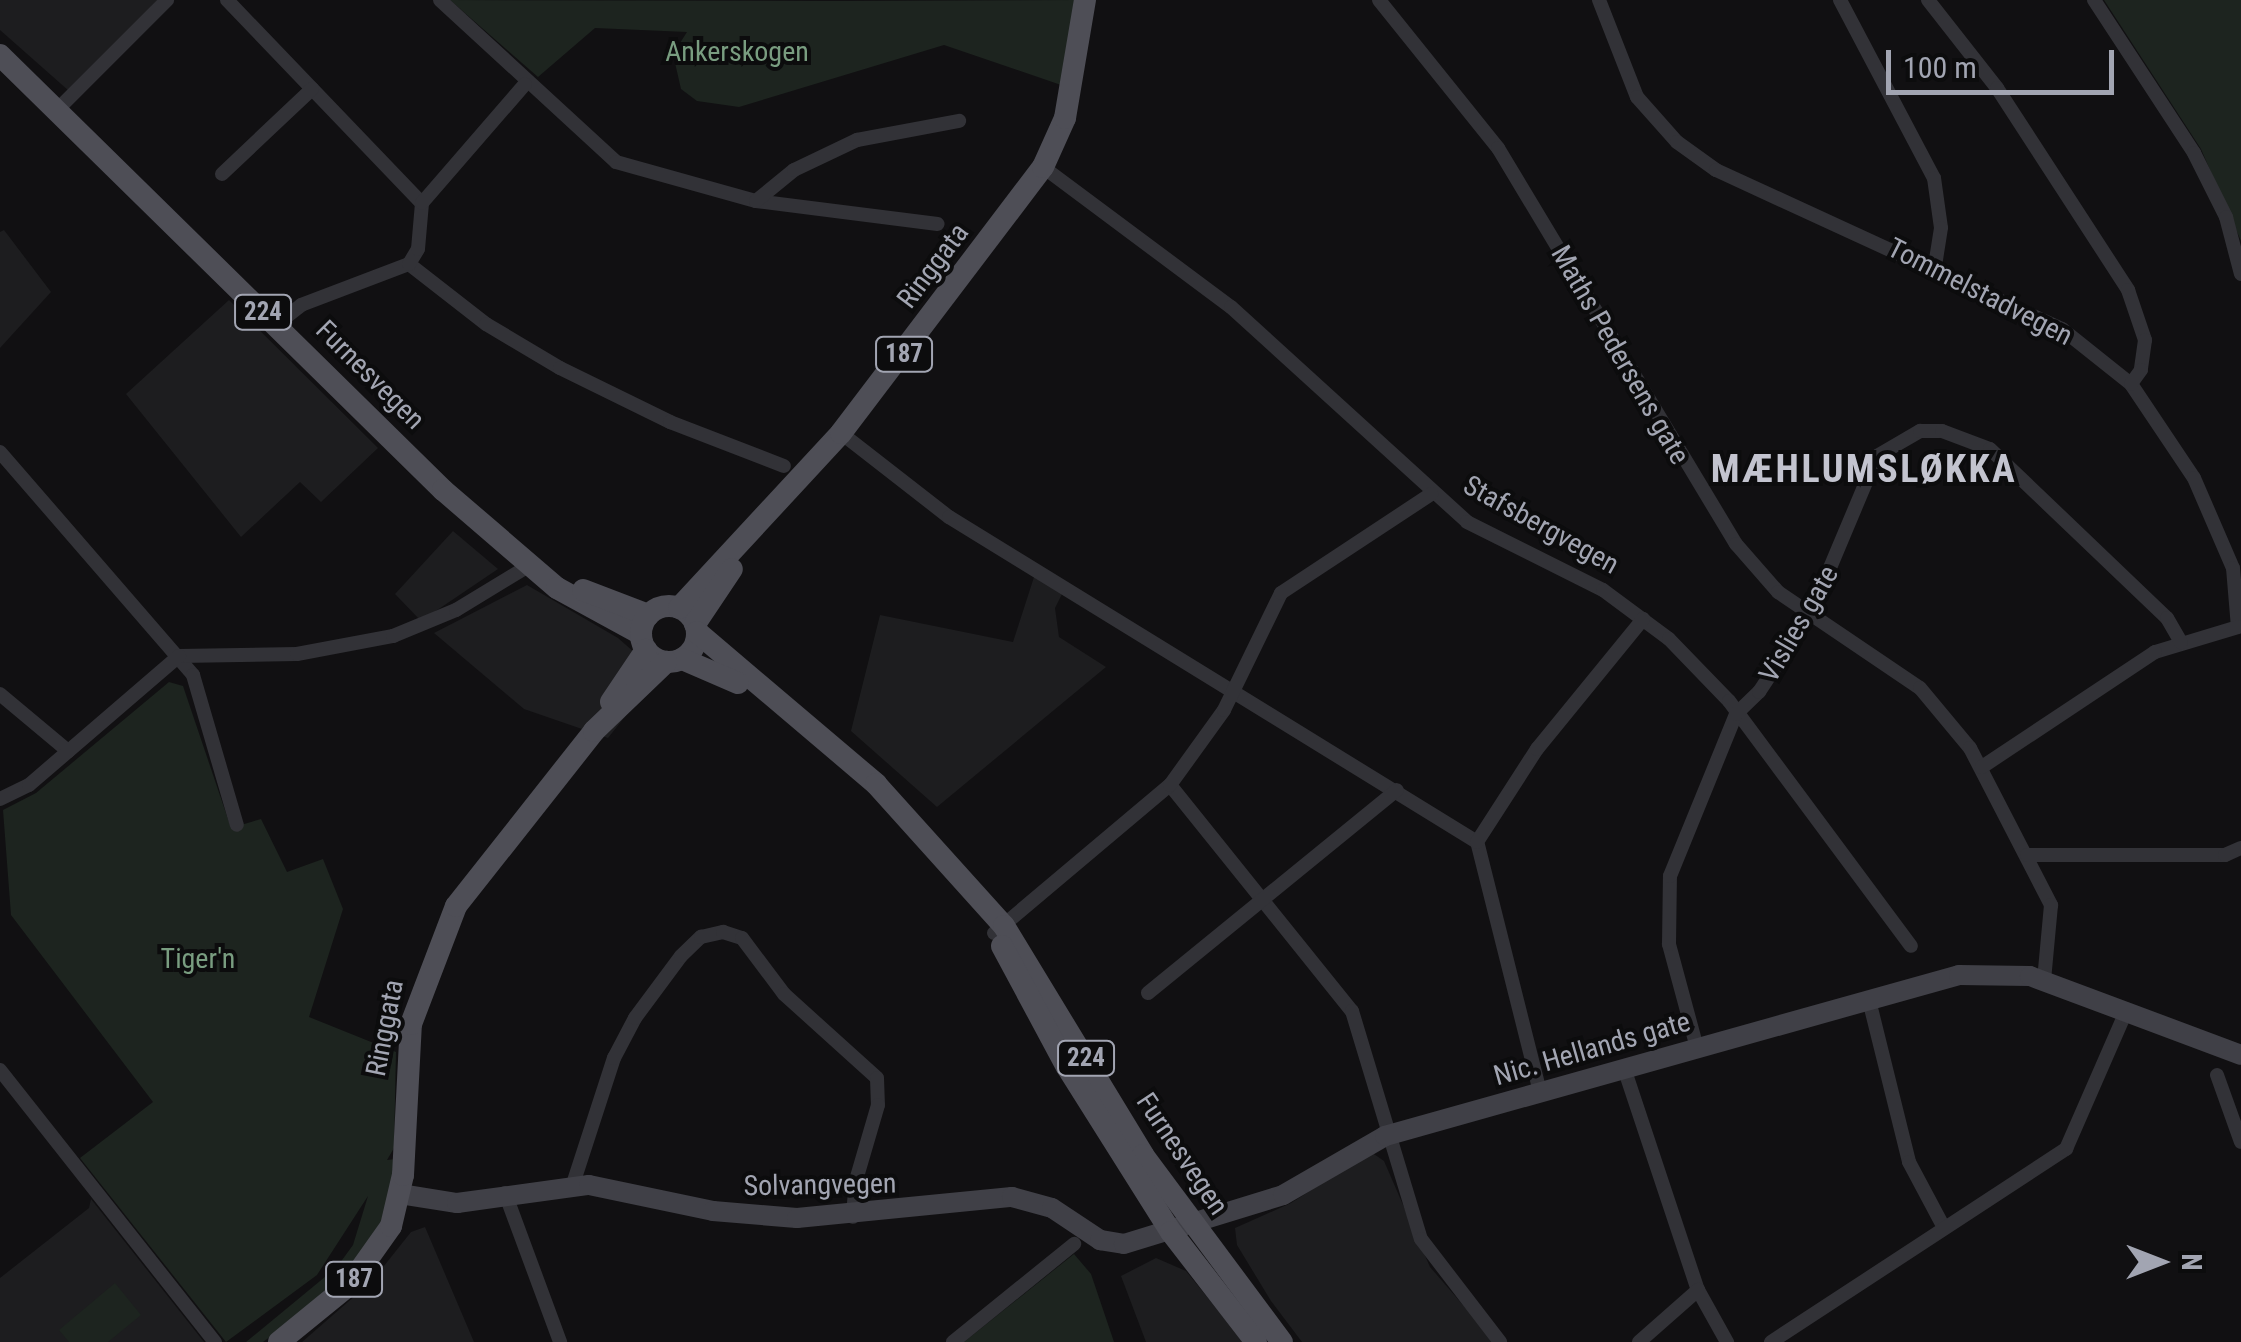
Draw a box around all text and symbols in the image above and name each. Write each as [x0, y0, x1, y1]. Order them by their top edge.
scale bar [1891, 30, 2118, 92]
park label: Ankerskogen [665, 35, 809, 69]
text: 100 m [1903, 50, 1977, 85]
street label: Ringgata [890, 217, 976, 315]
street label: Tommelstadvegen [1882, 231, 2078, 353]
street label: Maths Pedersens gate [1544, 240, 1696, 470]
road number: 224 [233, 292, 293, 332]
street label: Furnesvegen [309, 314, 431, 436]
road number: 187 [874, 334, 934, 374]
district label: MÆHLUMSLØKKA [1711, 447, 2017, 493]
street label: Stafsbergvegen [1458, 469, 1624, 581]
street label: Vislies gate [1752, 560, 1846, 688]
park label: Tiger'n [161, 942, 235, 976]
street label: Ringgata [359, 977, 411, 1079]
street label: Nic. Hellands gate [1490, 1005, 1694, 1093]
road number: 224 [1056, 1038, 1116, 1078]
street label: Furnesvegen [1129, 1087, 1235, 1221]
street label: Solvangvegen [743, 1167, 897, 1203]
north arrow [2111, 1212, 2211, 1312]
text: N [2175, 1253, 2208, 1271]
road number: 187 [324, 1259, 384, 1299]

